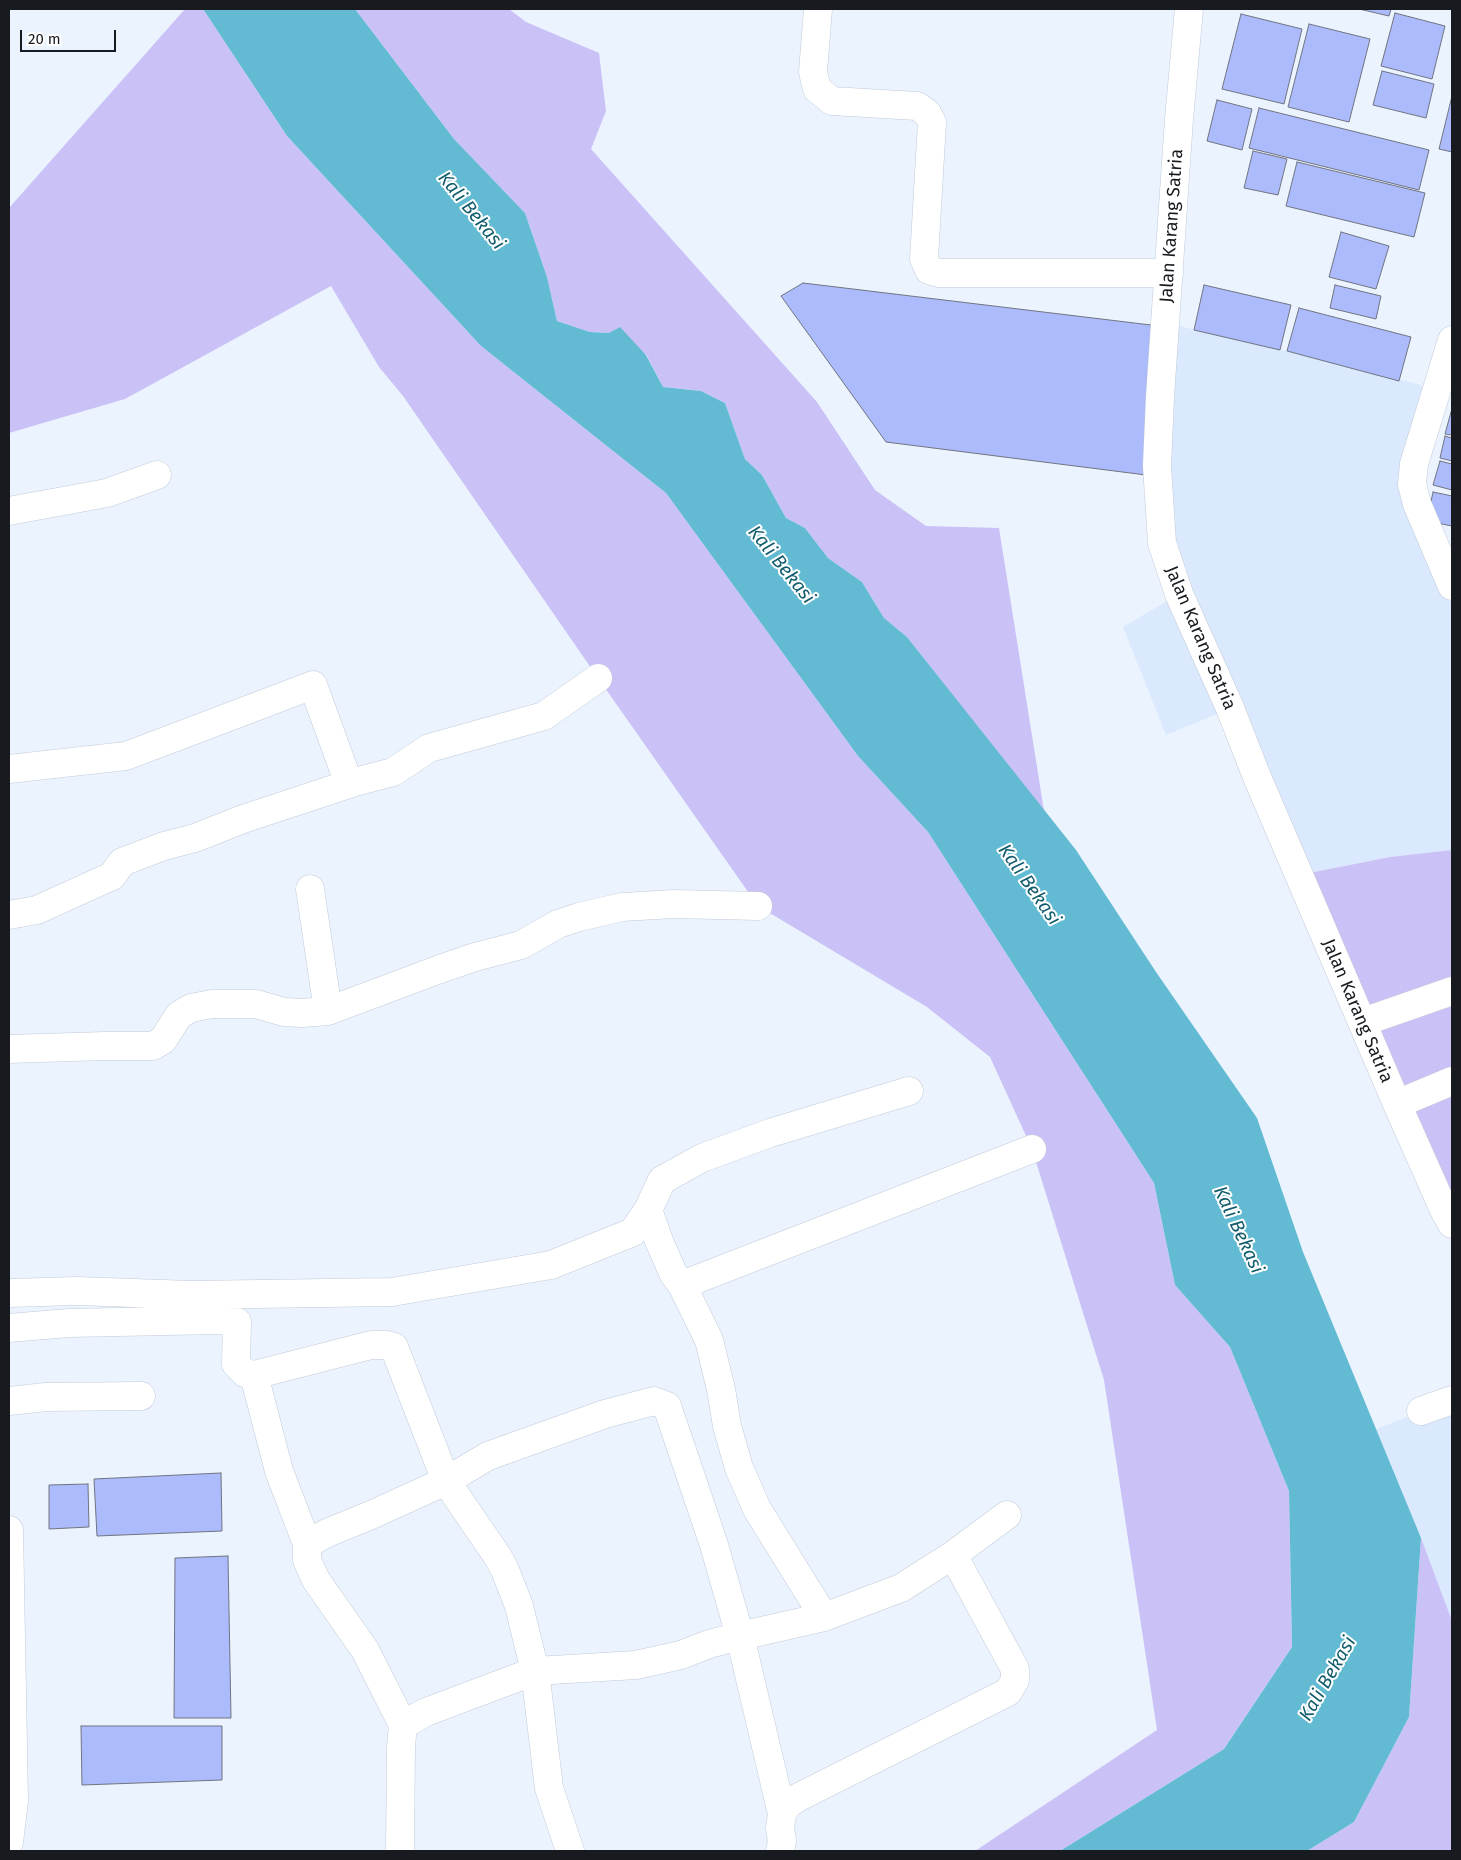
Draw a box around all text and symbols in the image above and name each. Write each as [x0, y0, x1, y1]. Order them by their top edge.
scale bar [22, 20, 119, 52]
text: 20 m [28, 30, 61, 48]
street label: Jalan Karang Satria [1156, 148, 1188, 304]
water label: Kali Bekasi [433, 167, 509, 255]
water label: Kali Bekasi [743, 521, 819, 609]
street label: Jalan Karang Satria [1160, 563, 1240, 713]
water label: Kali Bekasi [993, 840, 1065, 930]
street label: Jalan Karang Satria [1317, 936, 1397, 1086]
water label: Kali Bekasi [1208, 1183, 1268, 1277]
water label: Kali Bekasi [1295, 1633, 1361, 1725]

